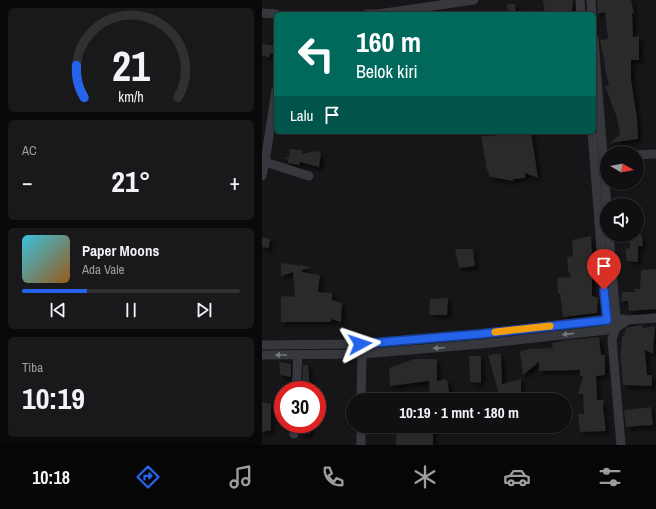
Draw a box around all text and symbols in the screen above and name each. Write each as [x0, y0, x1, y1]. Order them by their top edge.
text: 160 m [356, 23, 421, 61]
icon: left [290, 28, 342, 80]
text: 21 [112, 38, 150, 94]
text: Belok kiri [356, 59, 418, 84]
text: km/h [118, 87, 144, 106]
icon: arrive [321, 104, 343, 126]
text: Lalu [290, 105, 313, 126]
text: AC [22, 142, 37, 159]
north arrow [600, 146, 644, 190]
map controls [600, 146, 644, 242]
text: 21° [111, 161, 151, 201]
text: − [22, 167, 33, 197]
text: + [229, 167, 240, 197]
button: sound [600, 198, 644, 242]
text: Paper Moons [82, 240, 159, 261]
pin [587, 249, 621, 290]
icon: arrive [593, 255, 615, 277]
text: Ada Vale [82, 261, 124, 278]
icon: previous [47, 299, 69, 321]
icon: pause [120, 299, 142, 321]
icon: next [193, 299, 215, 321]
position arrow [339, 323, 381, 365]
one-way arrow [562, 331, 574, 338]
one-way arrow [433, 344, 445, 351]
one-way arrow [274, 352, 287, 358]
text: Tiba [22, 359, 43, 376]
text: 10:19 [22, 378, 85, 418]
speed limit sign: 30 [274, 381, 326, 433]
text: 10:19 · 1 mnt · 180 m [399, 402, 519, 423]
icon: directions [134, 463, 162, 491]
icon: music [227, 463, 255, 491]
icon: phone [319, 463, 347, 491]
icon: climate [411, 463, 439, 491]
icon: car [503, 463, 531, 491]
icon: filters [596, 463, 624, 491]
text: 10:18 [32, 465, 70, 490]

